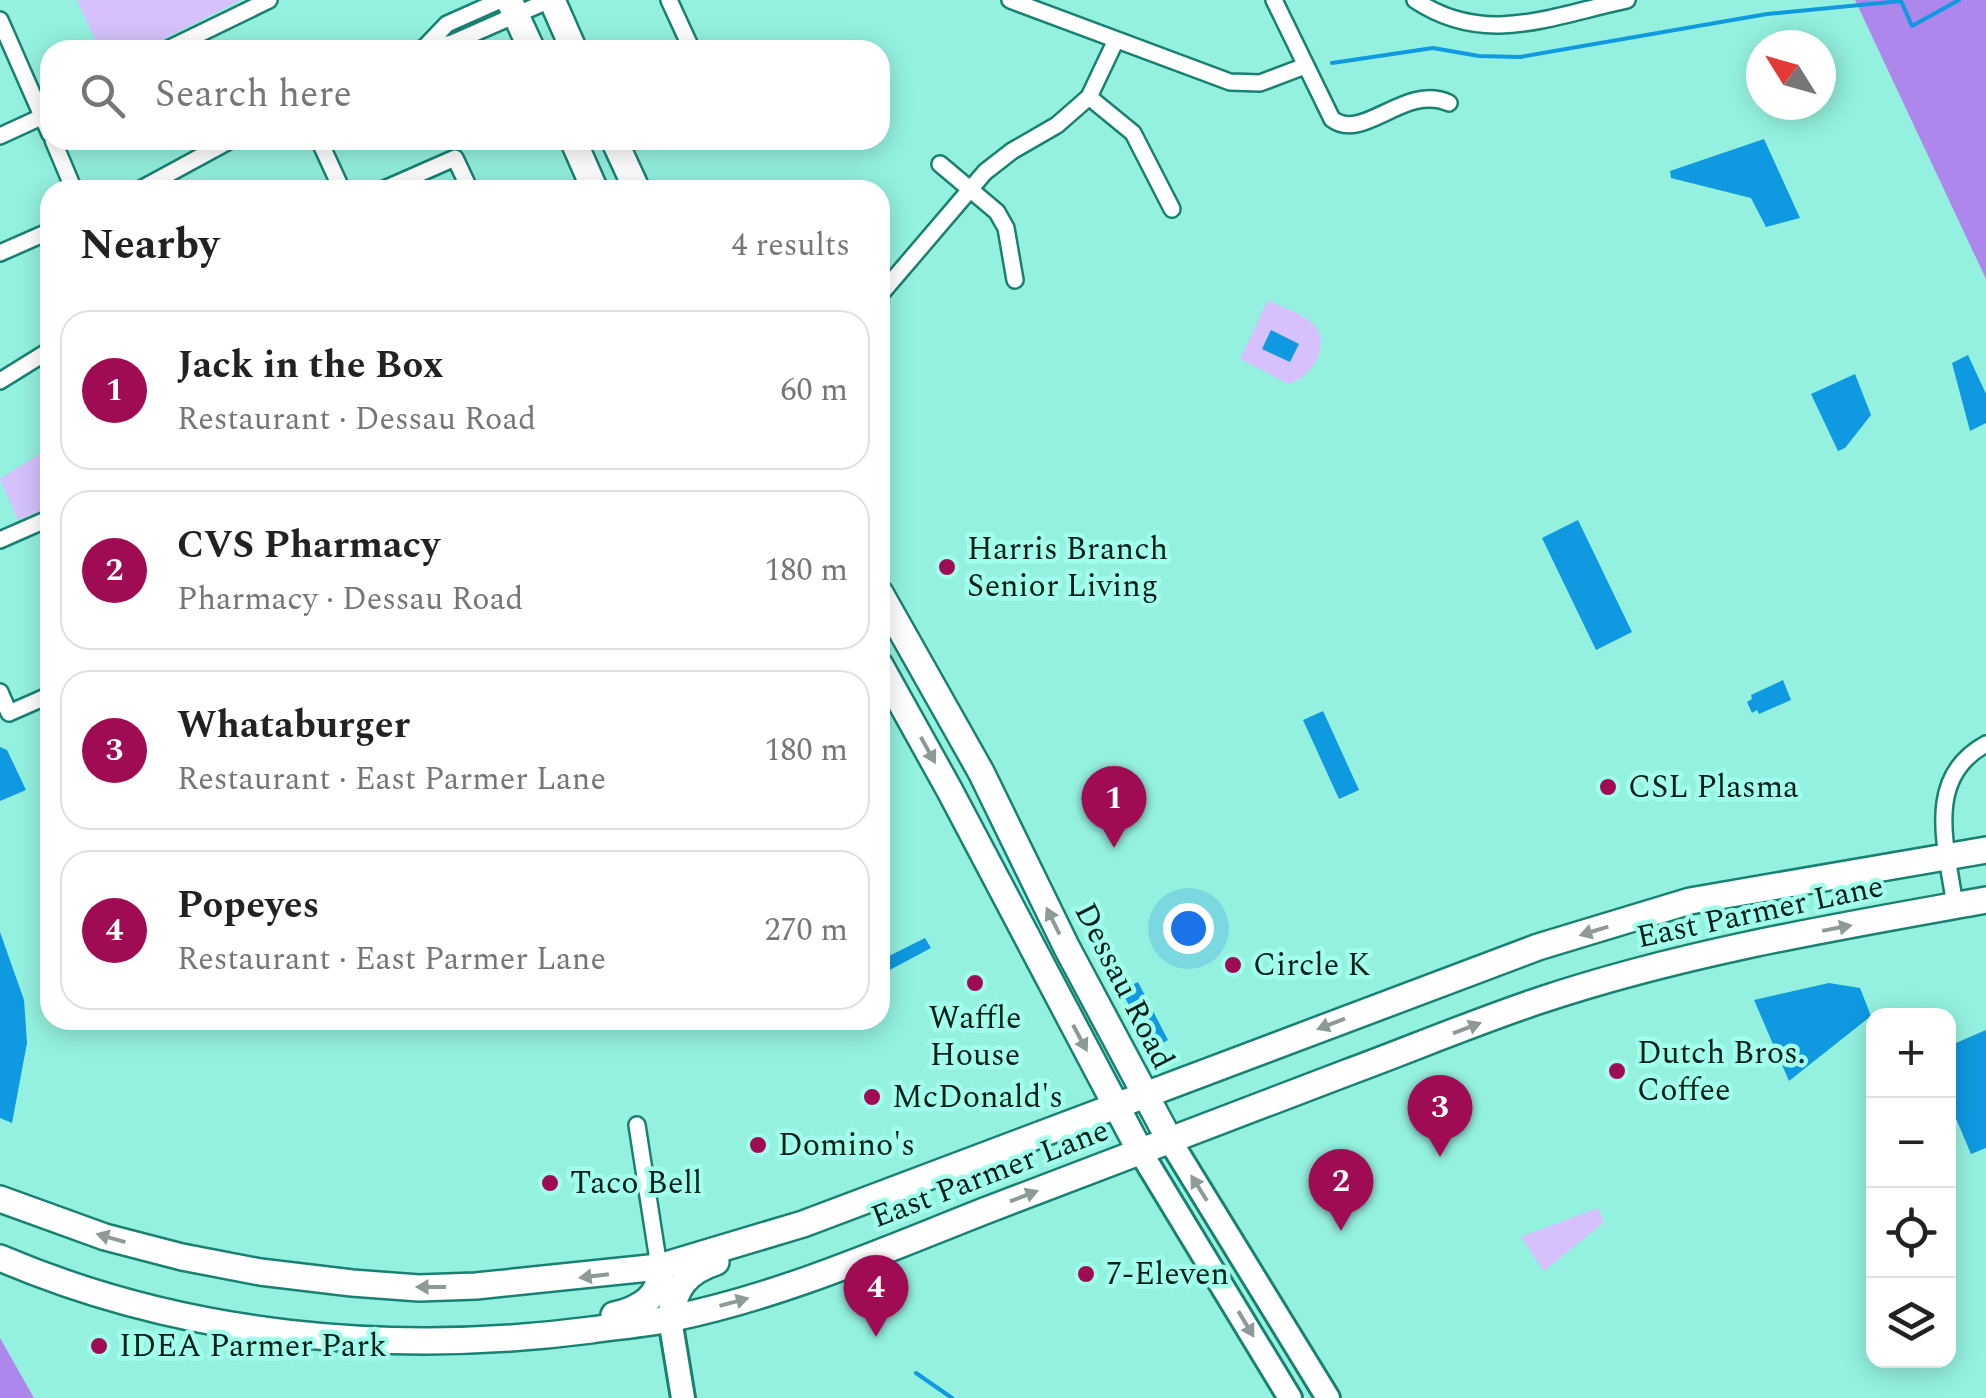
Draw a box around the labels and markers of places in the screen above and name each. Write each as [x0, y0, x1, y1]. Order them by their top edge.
place label: Harris Branch Senior Living [967, 525, 1168, 611]
marker: Harris Branch Senior Living [936, 556, 958, 578]
place label: CSL Plasma [1628, 763, 1799, 812]
pin: 1 [1082, 766, 1146, 848]
marker: CSL Plasma [1597, 776, 1619, 798]
place label: Circle K [1253, 941, 1370, 990]
marker: Circle K [1222, 954, 1244, 976]
marker: Waffle House [964, 972, 986, 994]
place label: Waffle House [929, 994, 1021, 1080]
place label: Dutch Bros. Coffee [1637, 1029, 1806, 1115]
marker: Dutch Bros. Coffee [1606, 1060, 1628, 1082]
place label: McDonald's [892, 1073, 1063, 1122]
pin: 3 [1408, 1074, 1472, 1157]
marker: McDonald's [861, 1086, 883, 1108]
place label: Domino's [778, 1121, 915, 1170]
marker: Domino's [747, 1134, 769, 1156]
pin: 2 [1308, 1148, 1374, 1231]
place label: Taco Bell [570, 1159, 702, 1208]
marker: Taco Bell [539, 1172, 561, 1194]
place label: 7-Eleven [1106, 1250, 1229, 1299]
pin: 4 [844, 1254, 908, 1337]
marker: 7-Eleven [1075, 1263, 1097, 1285]
place label: IDEA Parmer Park [119, 1322, 387, 1371]
marker: IDEA Parmer Park [88, 1335, 110, 1357]

